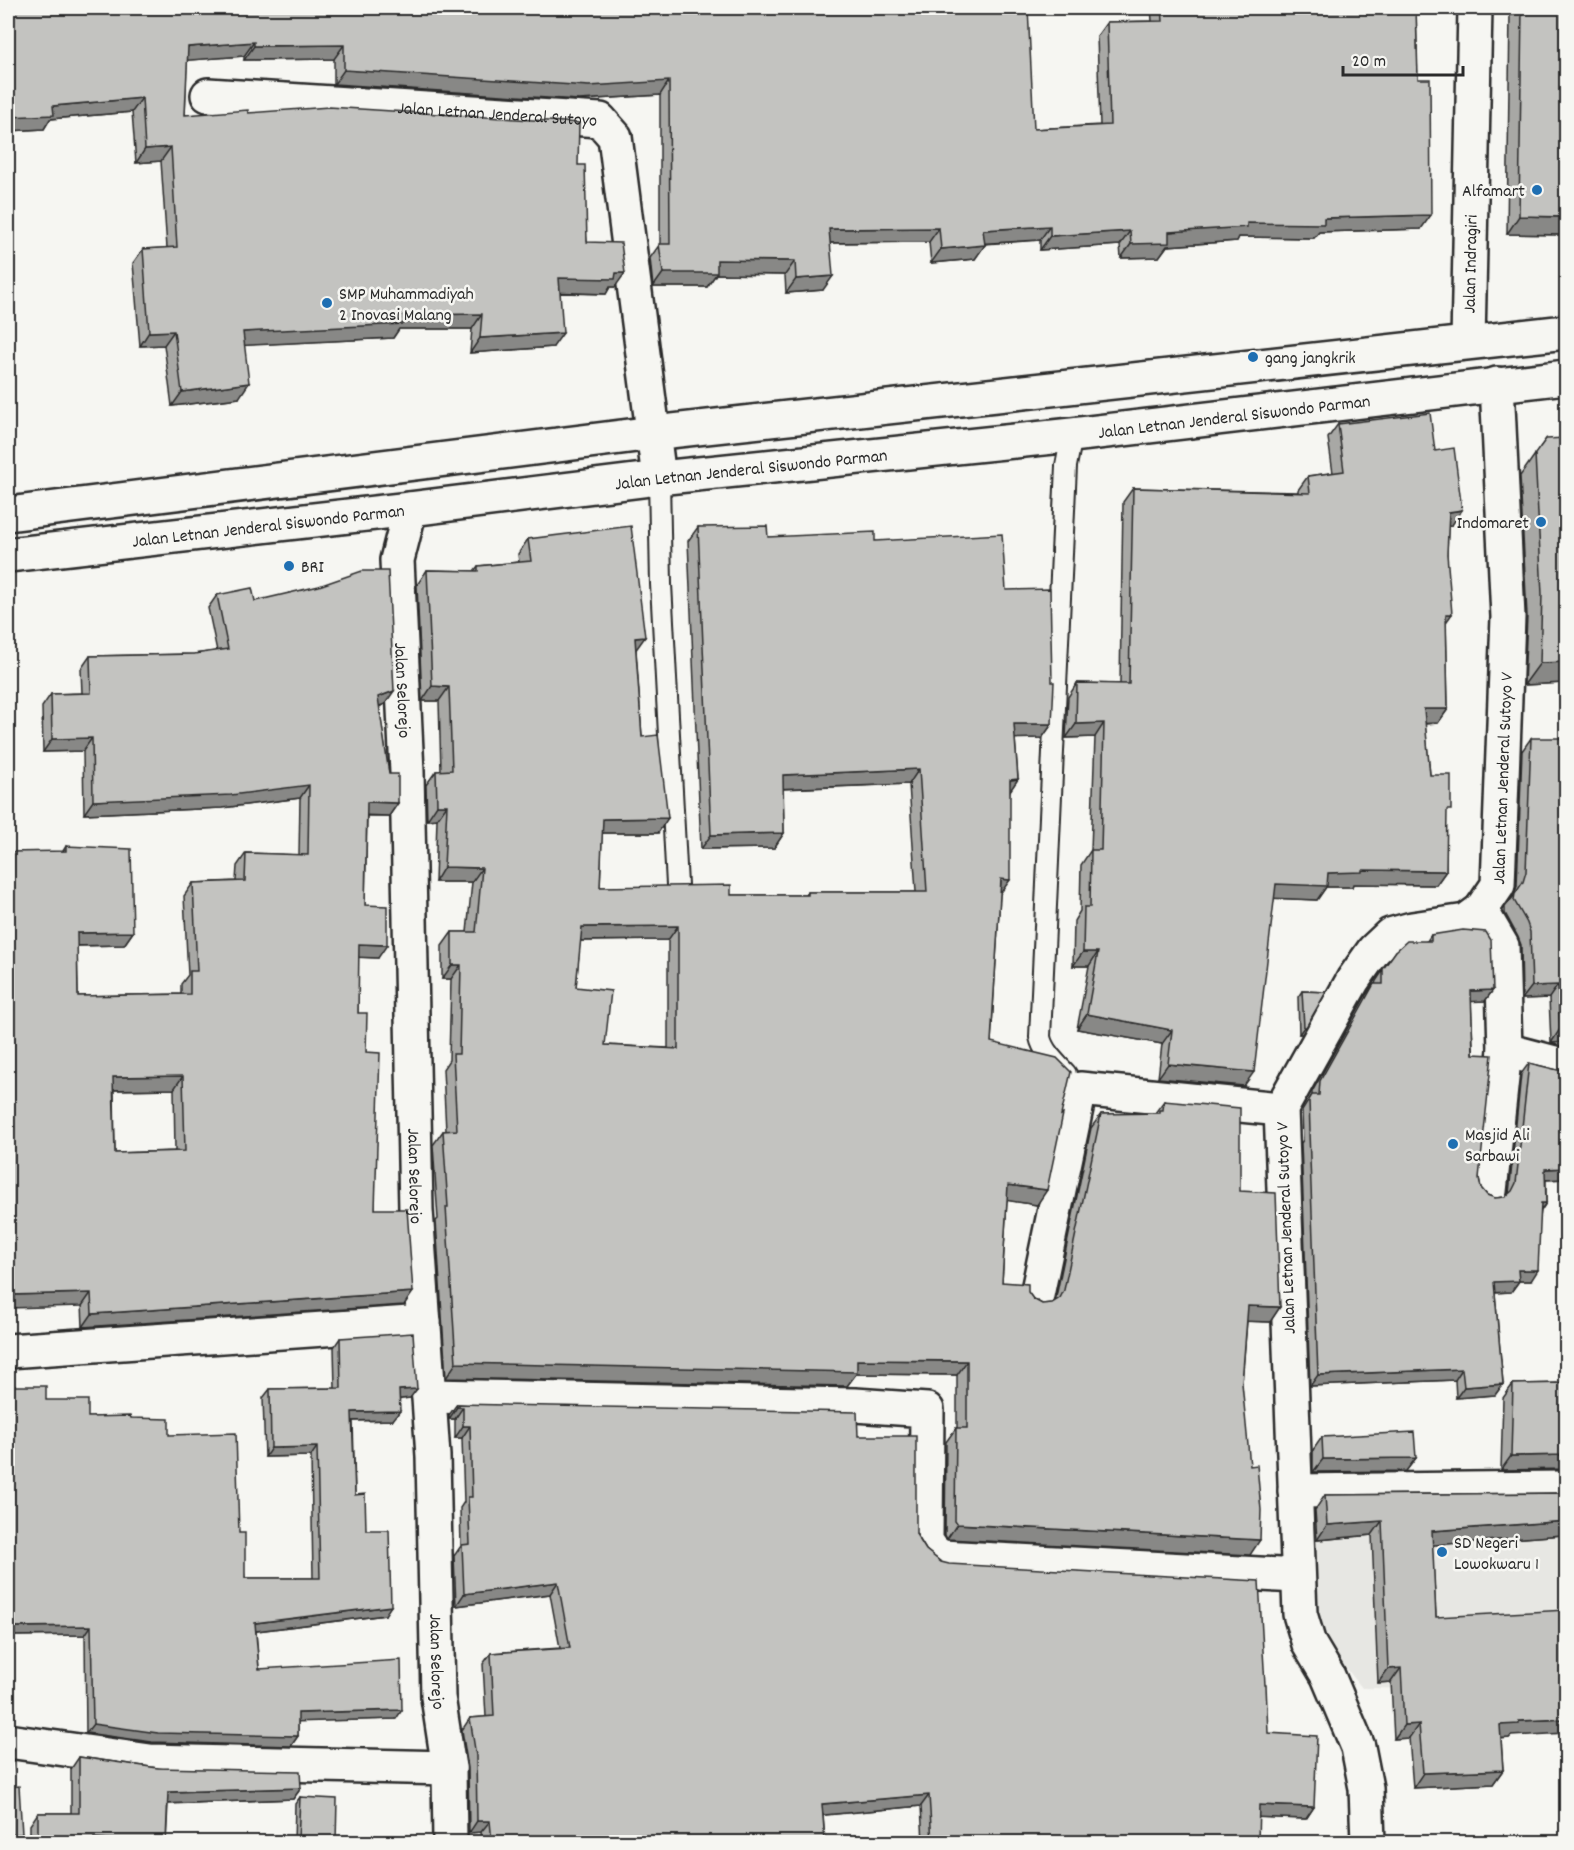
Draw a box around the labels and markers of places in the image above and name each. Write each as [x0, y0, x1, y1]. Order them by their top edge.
place label: Alfamart [1462, 180, 1525, 205]
marker: Alfamart [1530, 183, 1544, 197]
place label: SMP Muhammadiyah 2 Inovasi Malang [339, 283, 474, 329]
marker: SMP Muhammadiyah 2 Inovasi Malang [320, 296, 334, 310]
place label: gang jangkrik [1265, 347, 1356, 372]
marker: gang jangkrik [1246, 350, 1260, 364]
place label: Indomaret [1457, 512, 1529, 537]
marker: Indomaret [1534, 515, 1548, 529]
place label: BRI [301, 556, 324, 581]
marker: BRI [282, 559, 296, 573]
place label: Masjid Ali Sarbawi [1465, 1124, 1530, 1170]
marker: Masjid Ali Sarbawi [1446, 1137, 1460, 1151]
place label: SD Negeri Lowokwaru 1 [1454, 1532, 1539, 1578]
marker: SD Negeri Lowokwaru 1 [1435, 1545, 1449, 1559]

